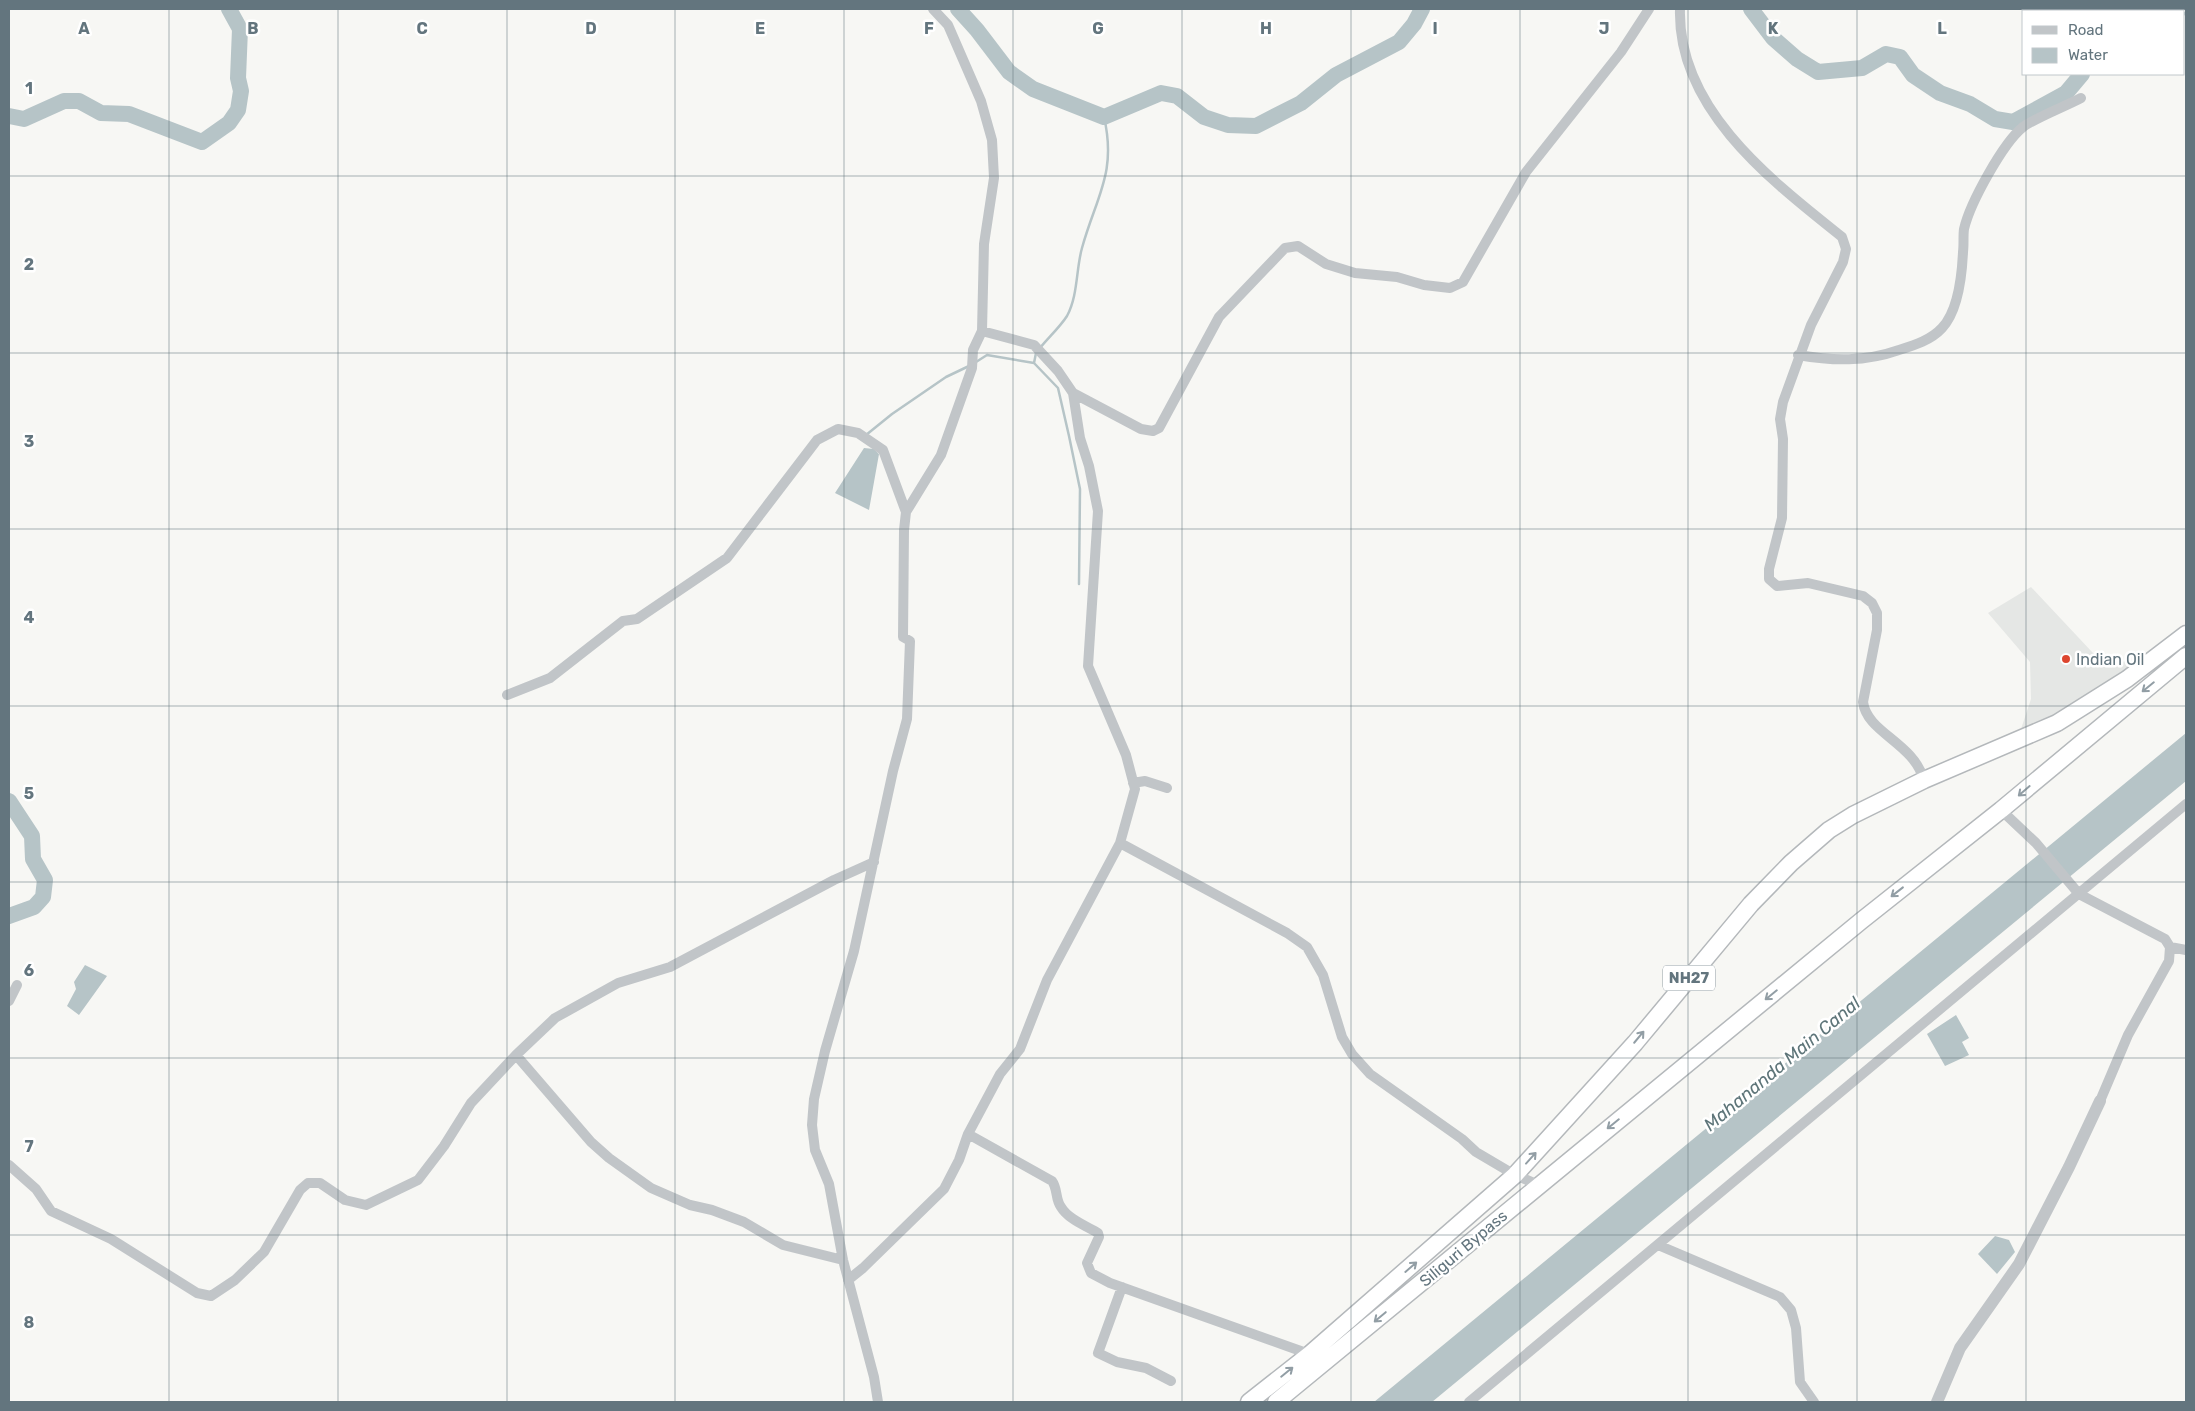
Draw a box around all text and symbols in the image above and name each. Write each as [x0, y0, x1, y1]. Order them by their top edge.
legend [2022, 10, 2185, 75]
text: A [78, 19, 90, 38]
text: B [247, 19, 259, 38]
text: C [416, 19, 428, 38]
text: D [585, 19, 597, 38]
text: E [755, 19, 765, 38]
text: F [924, 19, 934, 38]
text: G [1092, 19, 1104, 38]
text: H [1260, 19, 1272, 38]
text: I [1432, 19, 1438, 38]
text: J [1599, 19, 1609, 38]
text: K [1768, 19, 1779, 38]
text: L [1937, 19, 1947, 38]
text: Road [2068, 21, 2104, 39]
text: Water [2068, 46, 2108, 64]
text: 1 [25, 79, 33, 98]
text: 2 [24, 255, 34, 274]
text: 3 [24, 432, 34, 451]
text: 4 [24, 608, 35, 627]
place label: Indian Oil [2076, 650, 2145, 669]
marker: Indian Oil [2060, 653, 2072, 665]
one-way arrow [2142, 681, 2155, 692]
text: 5 [24, 784, 34, 803]
one-way arrow [2017, 785, 2030, 796]
one-way arrow [1890, 887, 1904, 897]
text: 6 [24, 961, 34, 980]
road number: NH27 [1663, 966, 1715, 990]
one-way arrow [1765, 989, 1778, 1000]
water label: Mahananda Main Canal [1699, 992, 1865, 1136]
one-way arrow [1634, 1030, 1645, 1043]
one-way arrow [1607, 1119, 1620, 1130]
text: 7 [24, 1137, 34, 1156]
one-way arrow [1525, 1151, 1537, 1164]
street label: Siliguri Bypass [1416, 1206, 1511, 1291]
one-way arrow [1404, 1261, 1417, 1272]
one-way arrow [1374, 1311, 1387, 1322]
text: 8 [24, 1313, 35, 1332]
one-way arrow [1280, 1366, 1293, 1377]

